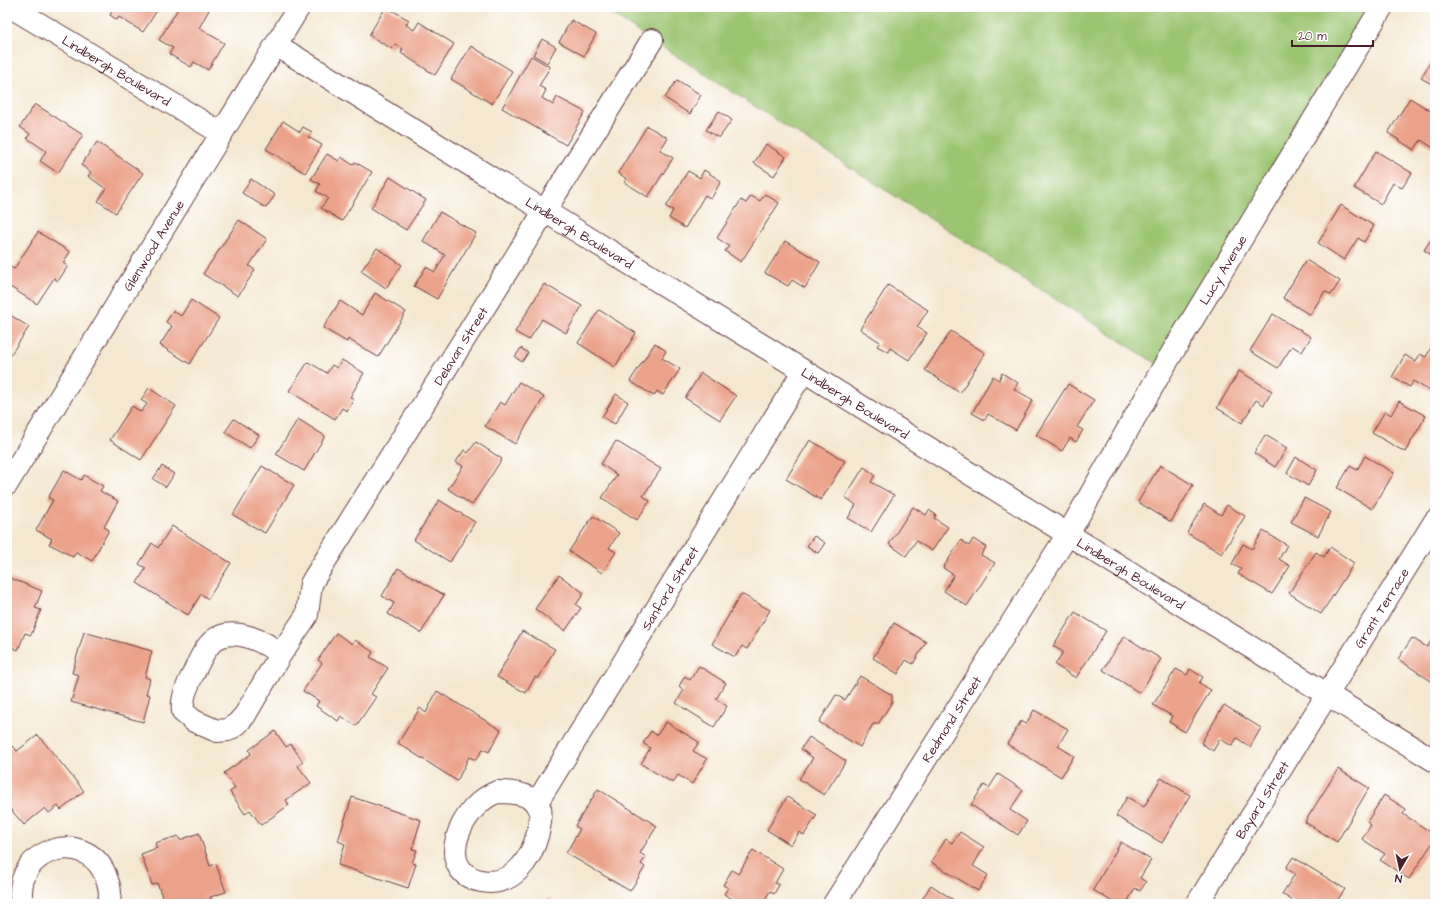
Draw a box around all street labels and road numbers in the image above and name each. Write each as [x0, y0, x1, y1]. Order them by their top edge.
street label: Lindbergh Boulevard [58, 32, 174, 111]
street label: Lindbergh Boulevard [522, 193, 637, 274]
street label: Glenwood Avenue [119, 197, 189, 295]
street label: Lucy Avenue [1195, 232, 1252, 308]
street label: Delavan Street [430, 303, 493, 389]
street label: Lindbergh Boulevard [798, 364, 912, 444]
street label: Lindbergh Boulevard [1073, 534, 1188, 614]
street label: Sanford Street [638, 542, 704, 634]
street label: Grant Terrace [1350, 565, 1414, 652]
street label: Redmond Street [918, 672, 986, 766]
street label: Bayard Street [1232, 757, 1294, 843]

